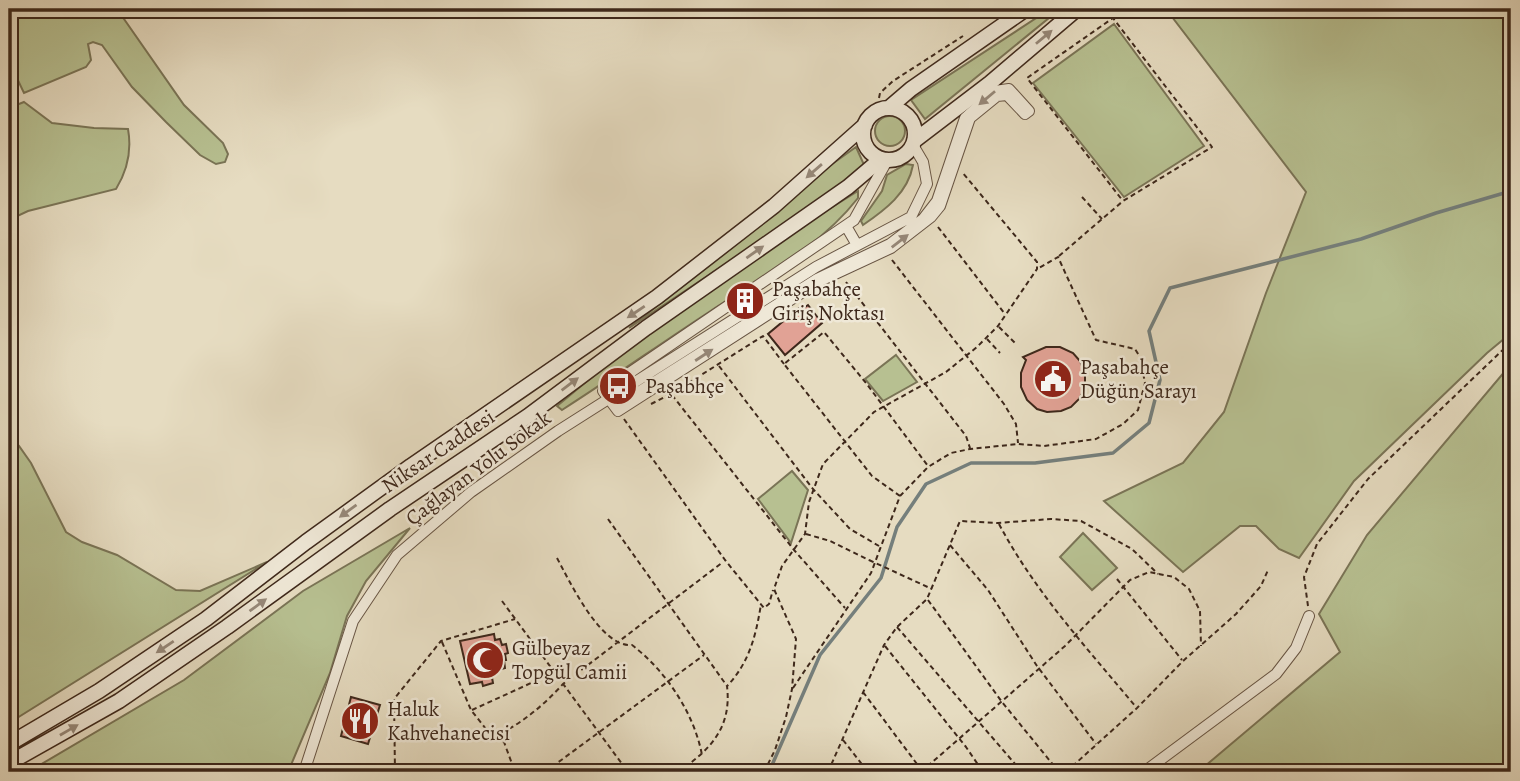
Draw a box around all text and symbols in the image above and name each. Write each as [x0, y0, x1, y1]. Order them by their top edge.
one-way arrow [1035, 30, 1052, 45]
one-way arrow [978, 91, 996, 106]
one-way arrow [805, 163, 823, 179]
one-way arrow [890, 234, 908, 249]
one-way arrow [746, 245, 764, 259]
place label: Paşabahçe Giriş Noktası [772, 275, 885, 327]
building icon: Paşabahçe Giriş Noktası [724, 280, 766, 322]
one-way arrow [626, 305, 645, 318]
one-way arrow [694, 349, 713, 362]
place label: Paşabahçe Düğün Sarayı [1080, 353, 1197, 405]
public building icon: Paşabahçe Düğün Sarayı [1032, 358, 1074, 400]
bus stop icon: Paşabhçe [597, 365, 639, 407]
place label: Paşabhçe [645, 372, 724, 400]
one-way arrow [561, 377, 579, 392]
street label: Niksar Caddesi [376, 403, 500, 499]
street label: Çağlayan Yolu Sokak [400, 404, 557, 532]
one-way arrow [339, 504, 357, 518]
one-way arrow [249, 598, 267, 612]
place label: Gülbeyaz Topgül Camii [512, 634, 627, 686]
mosque icon: Gülbeyaz Topgül Camii [464, 639, 506, 681]
one-way arrow [155, 640, 175, 653]
place label: Haluk Kahvehanecisi [387, 695, 510, 747]
restaurant icon: Haluk Kahvehanecisi [339, 700, 381, 742]
one-way arrow [59, 724, 78, 736]

